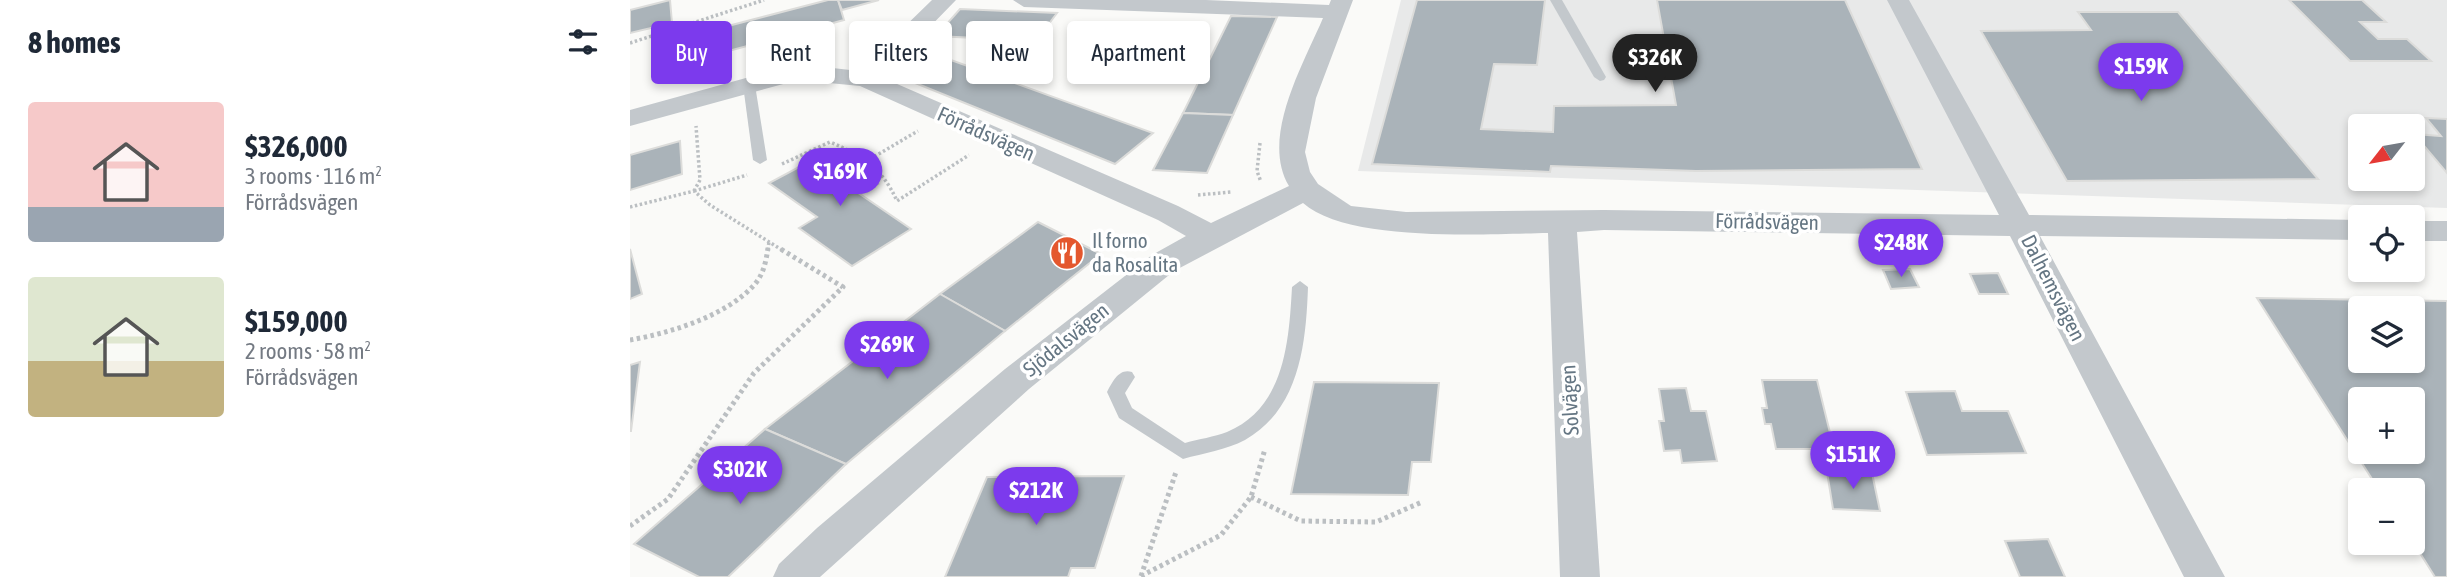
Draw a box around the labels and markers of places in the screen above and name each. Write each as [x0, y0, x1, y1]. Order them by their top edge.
pin: $326K [1606, 34, 1704, 94]
pin: $159K [2092, 43, 2190, 103]
pin: $169K [791, 148, 889, 208]
pin: $248K [1852, 219, 1950, 279]
place label: Il forno da Rosalita [1092, 228, 1178, 276]
restaurant icon: Il forno da Rosalita [1048, 234, 1086, 272]
pin: $269K [838, 322, 936, 381]
pin: $151K [1804, 432, 1902, 491]
pin: $302K [691, 447, 789, 506]
pin: $212K [987, 468, 1085, 527]

